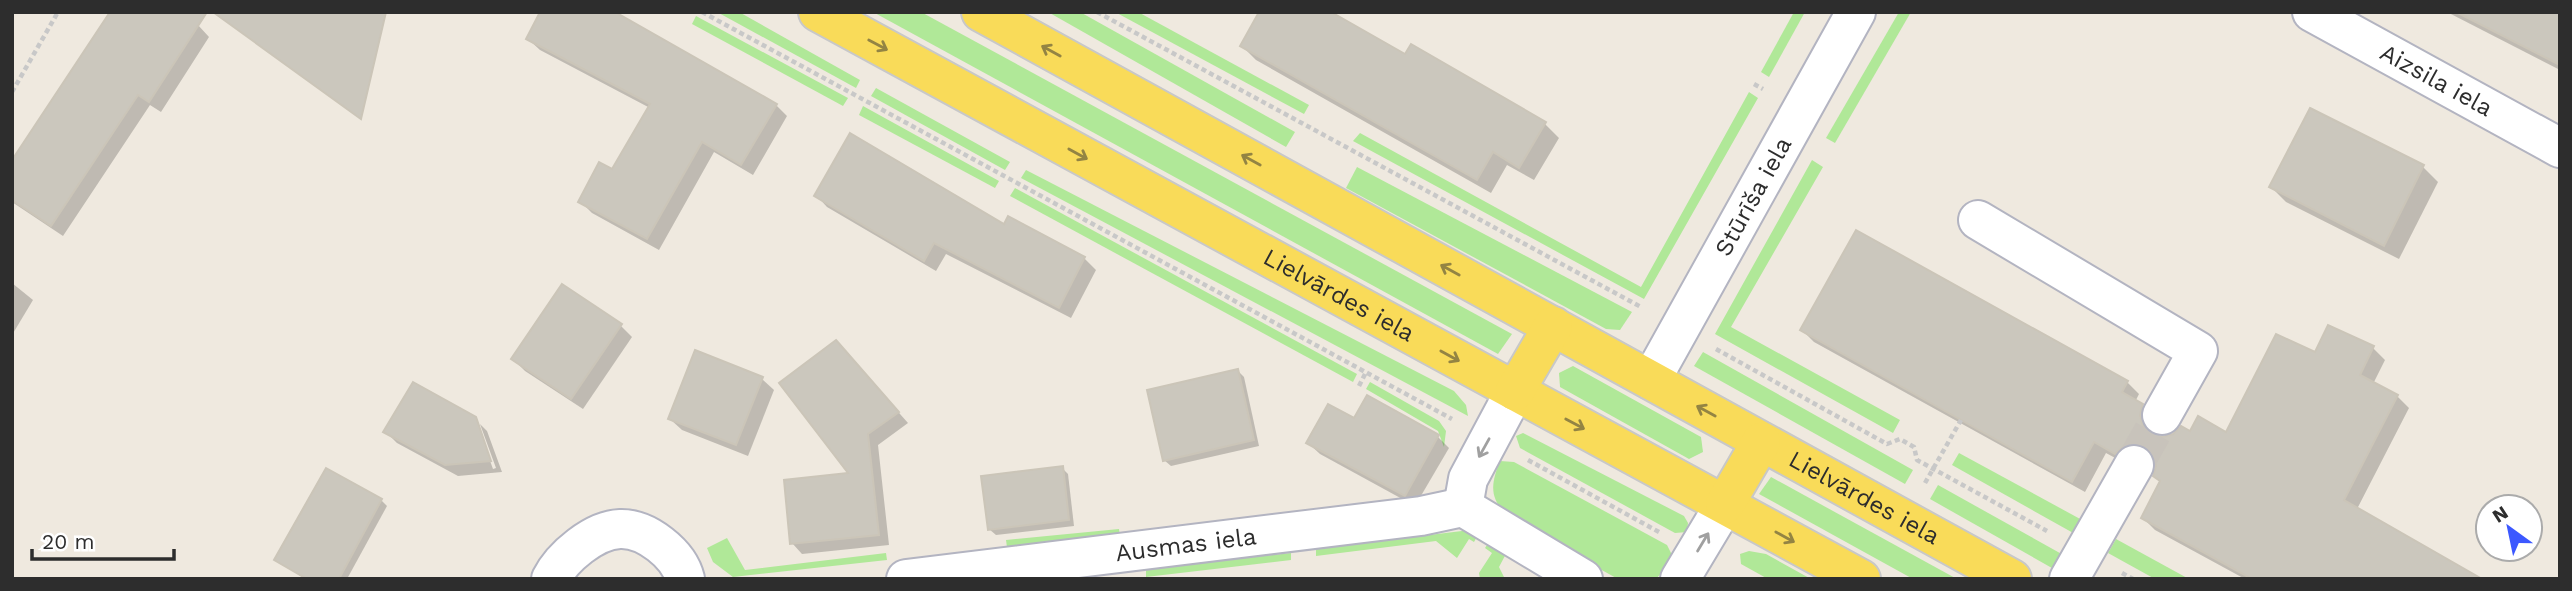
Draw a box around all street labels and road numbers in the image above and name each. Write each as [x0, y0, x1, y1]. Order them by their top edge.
street label: Aizsila iela [2375, 38, 2498, 122]
street label: Stūrīša iela [1709, 132, 1797, 261]
street label: Lielvārdes iela [1259, 243, 1419, 348]
street label: Lielvārdes iela [1784, 445, 1944, 550]
street label: Ausmas iela [1114, 522, 1258, 567]

